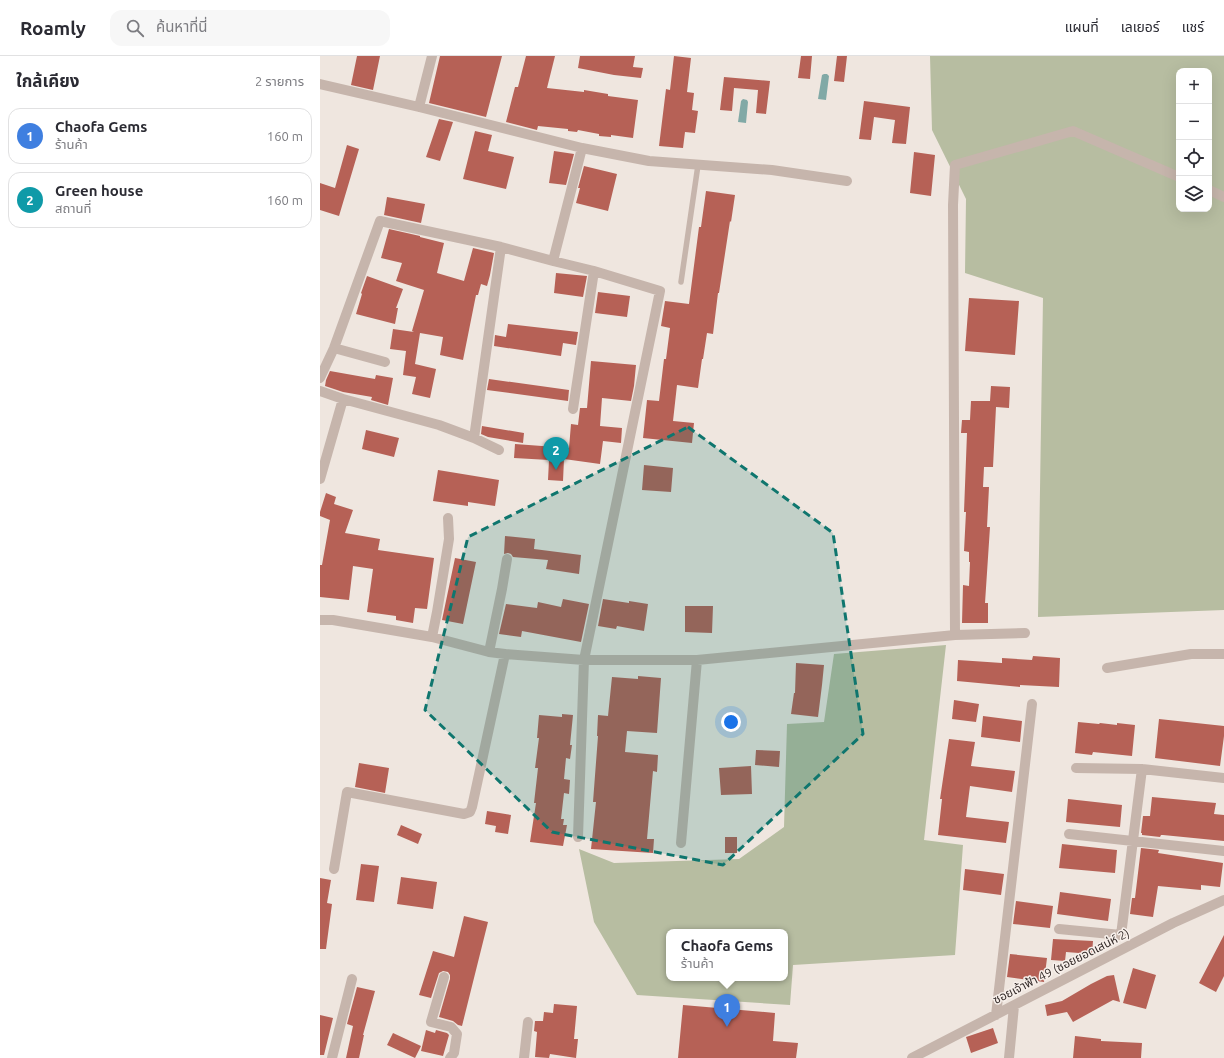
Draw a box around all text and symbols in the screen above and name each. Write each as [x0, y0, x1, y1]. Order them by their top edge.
search box [110, 10, 390, 46]
text: Roamly [20, 17, 86, 39]
icon: search [124, 17, 146, 39]
text: ค้นหาที่นี่ [156, 18, 208, 35]
text: แผนที่ [1065, 19, 1099, 35]
text: เลเยอร์ [1121, 19, 1160, 35]
text: แชร์ [1182, 19, 1204, 35]
map controls [1176, 68, 1212, 212]
button: + [1176, 68, 1212, 104]
text: ใกล้เคียง [16, 71, 79, 90]
text: 2 รายการ [255, 74, 304, 88]
button: − [1176, 104, 1212, 140]
text: Chaofa Gems [55, 118, 147, 135]
text: 1 [26, 129, 34, 143]
text: 160 m [267, 129, 303, 143]
text: ร้านค้า [55, 137, 88, 151]
button: locate [1176, 140, 1212, 176]
button: layers [1176, 176, 1212, 212]
text: Green house [55, 182, 143, 199]
text: 2 [26, 193, 34, 207]
text: 160 m [267, 193, 303, 207]
text: สถานที่ [55, 201, 91, 215]
pin: 2 [543, 437, 569, 470]
your location [721, 712, 741, 732]
street label: ซอยเจ้าฟ้า 49 (ซอยยอดเสน่ห์ 2) [991, 926, 1132, 1007]
popup [666, 929, 788, 981]
text: Chaofa Gems [681, 937, 773, 954]
text: ร้านค้า [681, 956, 714, 970]
pin: 1 [714, 994, 740, 1027]

